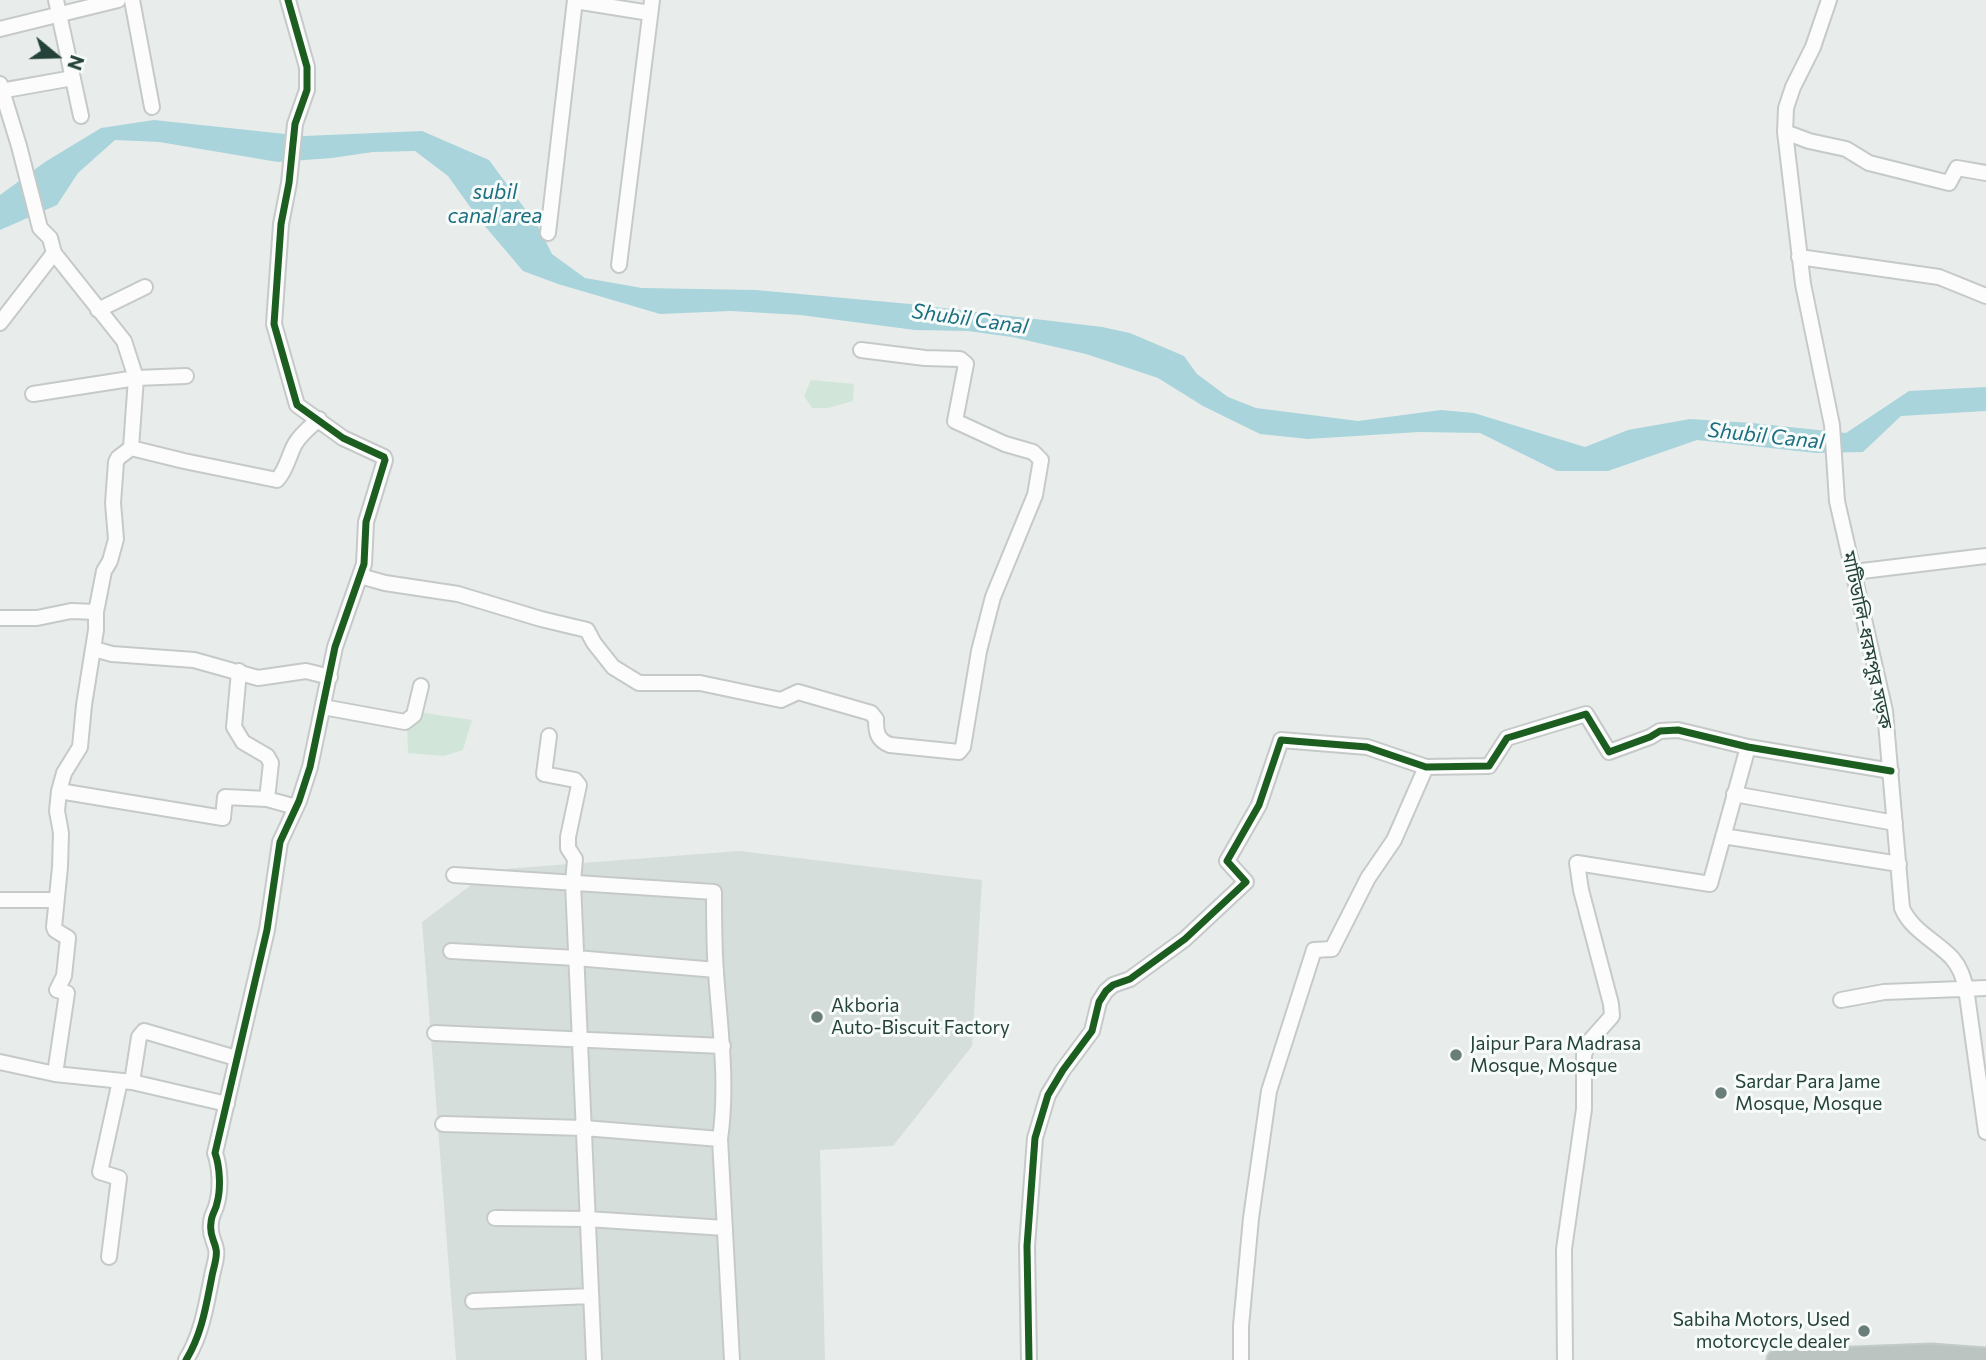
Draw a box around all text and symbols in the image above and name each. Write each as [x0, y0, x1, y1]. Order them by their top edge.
north arrow [21, 21, 91, 91]
text: N [63, 53, 90, 73]
water label: subil canal area [448, 179, 542, 229]
water label: Shubil Canal [910, 298, 1030, 340]
water label: Shubil Canal [1707, 417, 1825, 455]
street label: মাটিডালি-ধরমপুর সড়ক [1837, 549, 1897, 731]
place label: Akboria Auto-Biscuit Factory [831, 995, 1010, 1039]
marker: Akboria Auto-Biscuit Factory [809, 1009, 825, 1025]
place label: Jaipur Para Madrasa Mosque, Mosque [1470, 1033, 1641, 1077]
marker: Jaipur Para Madrasa Mosque, Mosque [1448, 1047, 1464, 1063]
place label: Sardar Para Jame Mosque, Mosque [1735, 1071, 1882, 1115]
marker: Sardar Para Jame Mosque, Mosque [1713, 1085, 1729, 1101]
place label: Sabiha Motors, Used motorcycle dealer [1673, 1309, 1850, 1353]
marker: Sabiha Motors, Used motorcycle dealer [1856, 1323, 1872, 1339]

